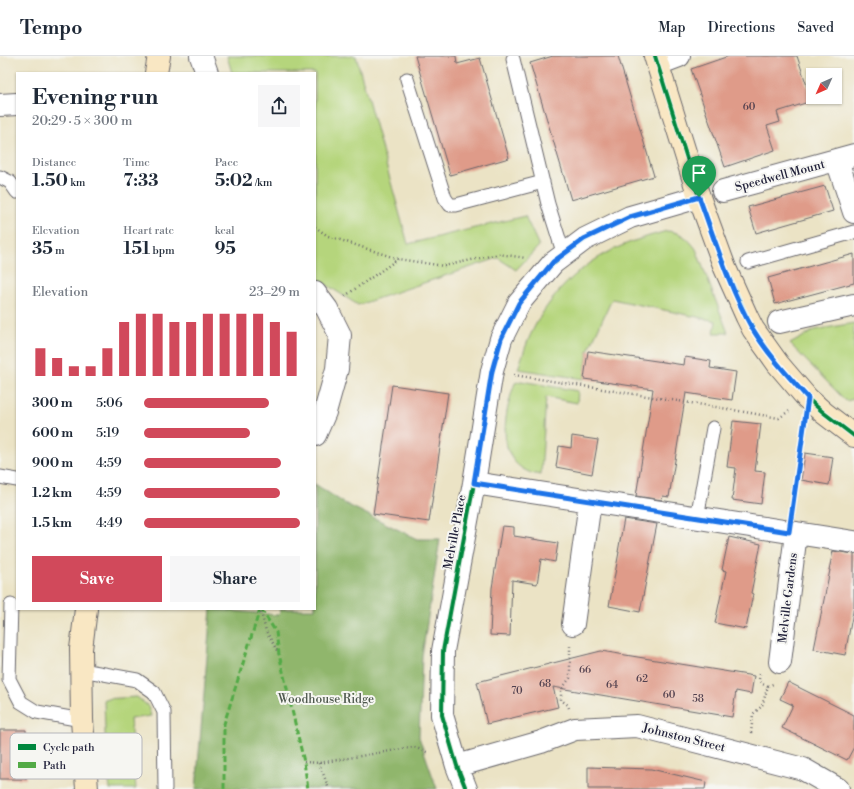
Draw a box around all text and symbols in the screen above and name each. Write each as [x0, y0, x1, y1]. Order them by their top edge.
text: Tempo [20, 16, 82, 40]
text: Map [658, 19, 686, 37]
text: Directions [708, 19, 775, 37]
text: Saved [797, 19, 834, 37]
north arrow [806, 68, 842, 104]
map controls [806, 68, 842, 104]
text: Evening run [32, 84, 158, 111]
button: share [258, 85, 300, 127]
house number: 60 [743, 101, 756, 113]
text: 20:29 · 5 × 300 m [32, 113, 132, 129]
text: Distance [32, 156, 76, 170]
text: Time [123, 156, 150, 170]
text: Pace [215, 156, 238, 170]
pin [682, 156, 716, 197]
street label: Speedwell Mount [733, 157, 827, 195]
icon: arrive [688, 162, 710, 184]
text: 1.50 [32, 170, 68, 192]
text: 7:33 [123, 170, 158, 192]
text: 5:02 [215, 170, 253, 192]
text: km [68, 176, 86, 190]
text: /km [253, 176, 272, 190]
text: Elevation [32, 224, 80, 238]
text: Heart rate [123, 224, 174, 238]
text: kcal [215, 224, 235, 238]
text: 35 [32, 238, 53, 260]
text: 151 [123, 238, 150, 260]
text: 95 [215, 238, 236, 260]
text: m [53, 244, 65, 258]
text: bpm [150, 244, 175, 258]
text: Elevation [32, 284, 88, 300]
text: 23–29 m [249, 284, 300, 300]
text: 300 m [32, 395, 73, 411]
text: 5:06 [96, 395, 123, 411]
text: 600 m [32, 425, 73, 441]
text: 5:19 [96, 425, 119, 441]
text: 900 m [32, 455, 73, 471]
text: 4:59 [96, 455, 122, 471]
text: 1.2 km [32, 485, 72, 501]
text: 4:59 [96, 485, 122, 501]
street label: Melville Place [440, 493, 470, 571]
text: 1.5 km [32, 515, 72, 531]
text: 4:49 [96, 515, 122, 531]
street label: Melville Gardens [775, 552, 801, 644]
button: Save [32, 556, 162, 602]
button: Share [170, 556, 300, 602]
house number: 66 [579, 664, 591, 676]
house number: 62 [636, 673, 648, 685]
house number: 68 [539, 678, 551, 690]
house number: 64 [606, 679, 618, 691]
house number: 70 [511, 685, 523, 697]
house number: 60 [663, 689, 676, 701]
park label: Woodhouse Ridge [277, 692, 374, 707]
house number: 58 [692, 693, 704, 705]
street label: Johnston Street [640, 720, 728, 756]
legend [10, 733, 142, 779]
text: Cycle path [43, 741, 95, 755]
text: Path [43, 759, 67, 773]

